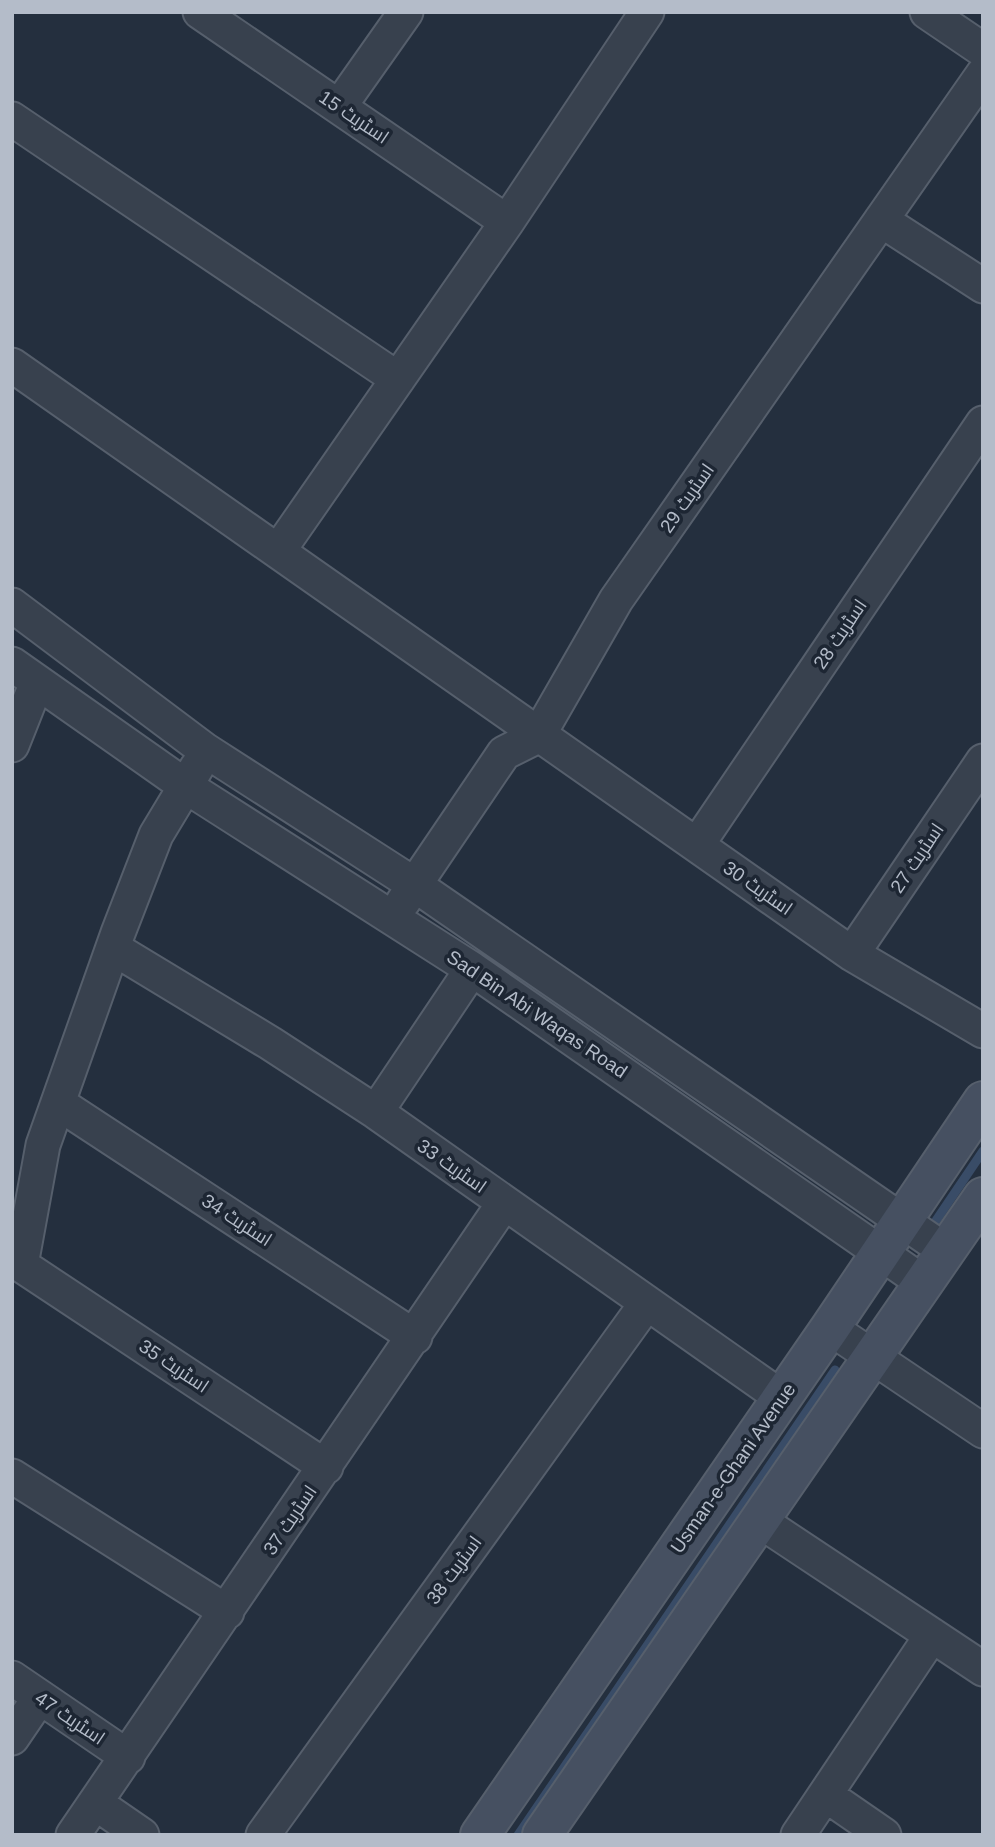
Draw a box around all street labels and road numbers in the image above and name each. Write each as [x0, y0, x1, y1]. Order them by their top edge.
street label: اسٹریٹ 15 [315, 86, 393, 149]
street label: اسٹریٹ 29 [656, 460, 719, 537]
street label: اسٹریٹ 28 [809, 595, 872, 673]
street label: اسٹریٹ 27 [886, 819, 949, 897]
street label: اسٹریٹ 30 [719, 857, 796, 920]
street label: Sad Bin Abi Waqas Road [443, 946, 631, 1082]
street label: اسٹریٹ 33 [413, 1135, 490, 1198]
street label: اسٹریٹ 34 [198, 1190, 276, 1251]
street label: اسٹریٹ 35 [135, 1335, 213, 1398]
street label: Usman-e-Ghani Avenue [666, 1379, 800, 1557]
street label: اسٹریٹ 37 [259, 1481, 322, 1559]
street label: اسٹریٹ 38 [422, 1532, 487, 1609]
street label: اسٹریٹ 47 [31, 1687, 109, 1750]

